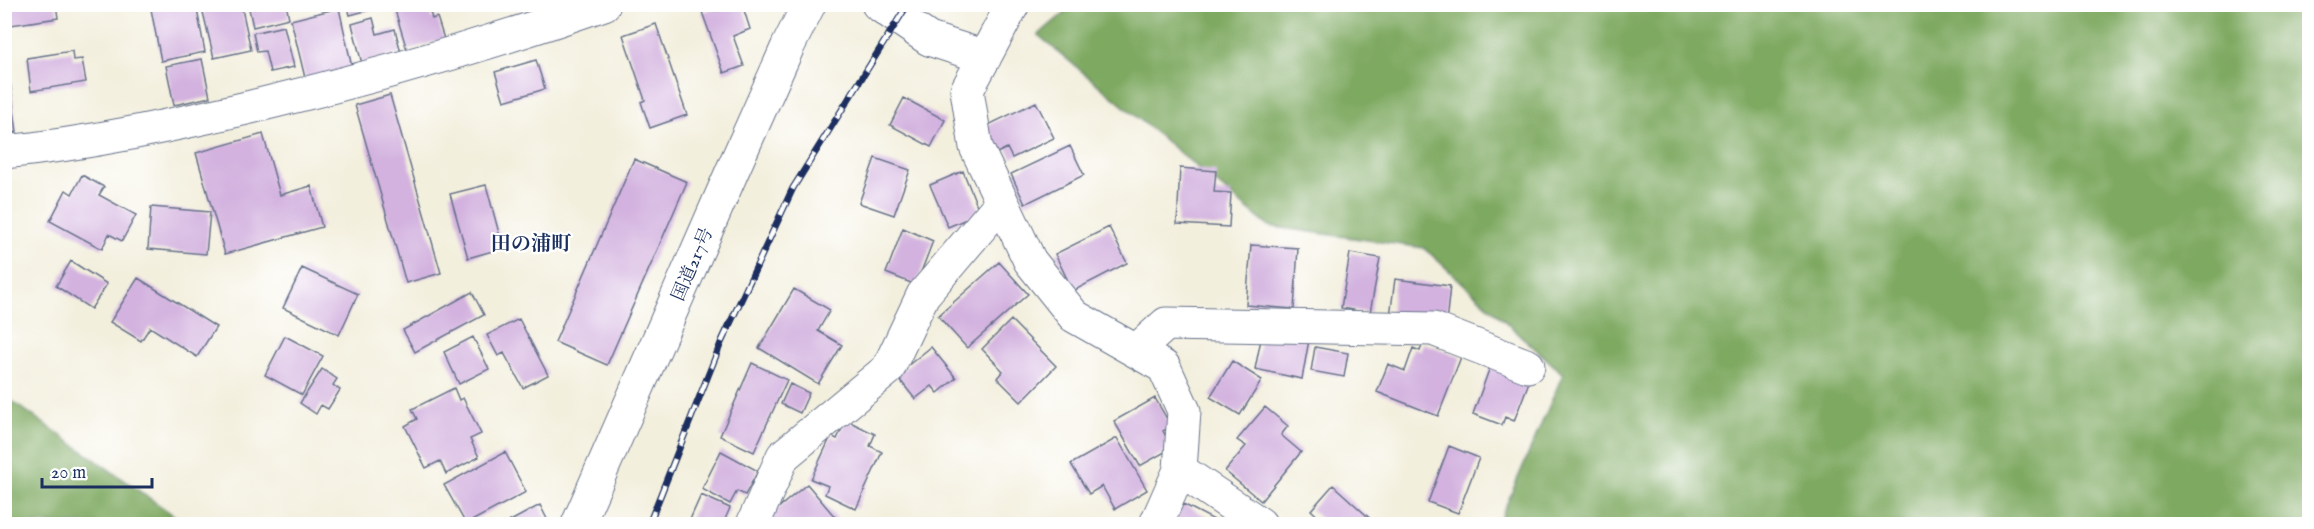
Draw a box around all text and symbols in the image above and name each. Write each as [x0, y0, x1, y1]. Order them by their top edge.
street label: 国道217号 [668, 224, 719, 305]
district label: 田の浦町 [491, 232, 572, 257]
scale bar [42, 451, 152, 489]
text: 20 m [51, 462, 86, 485]

